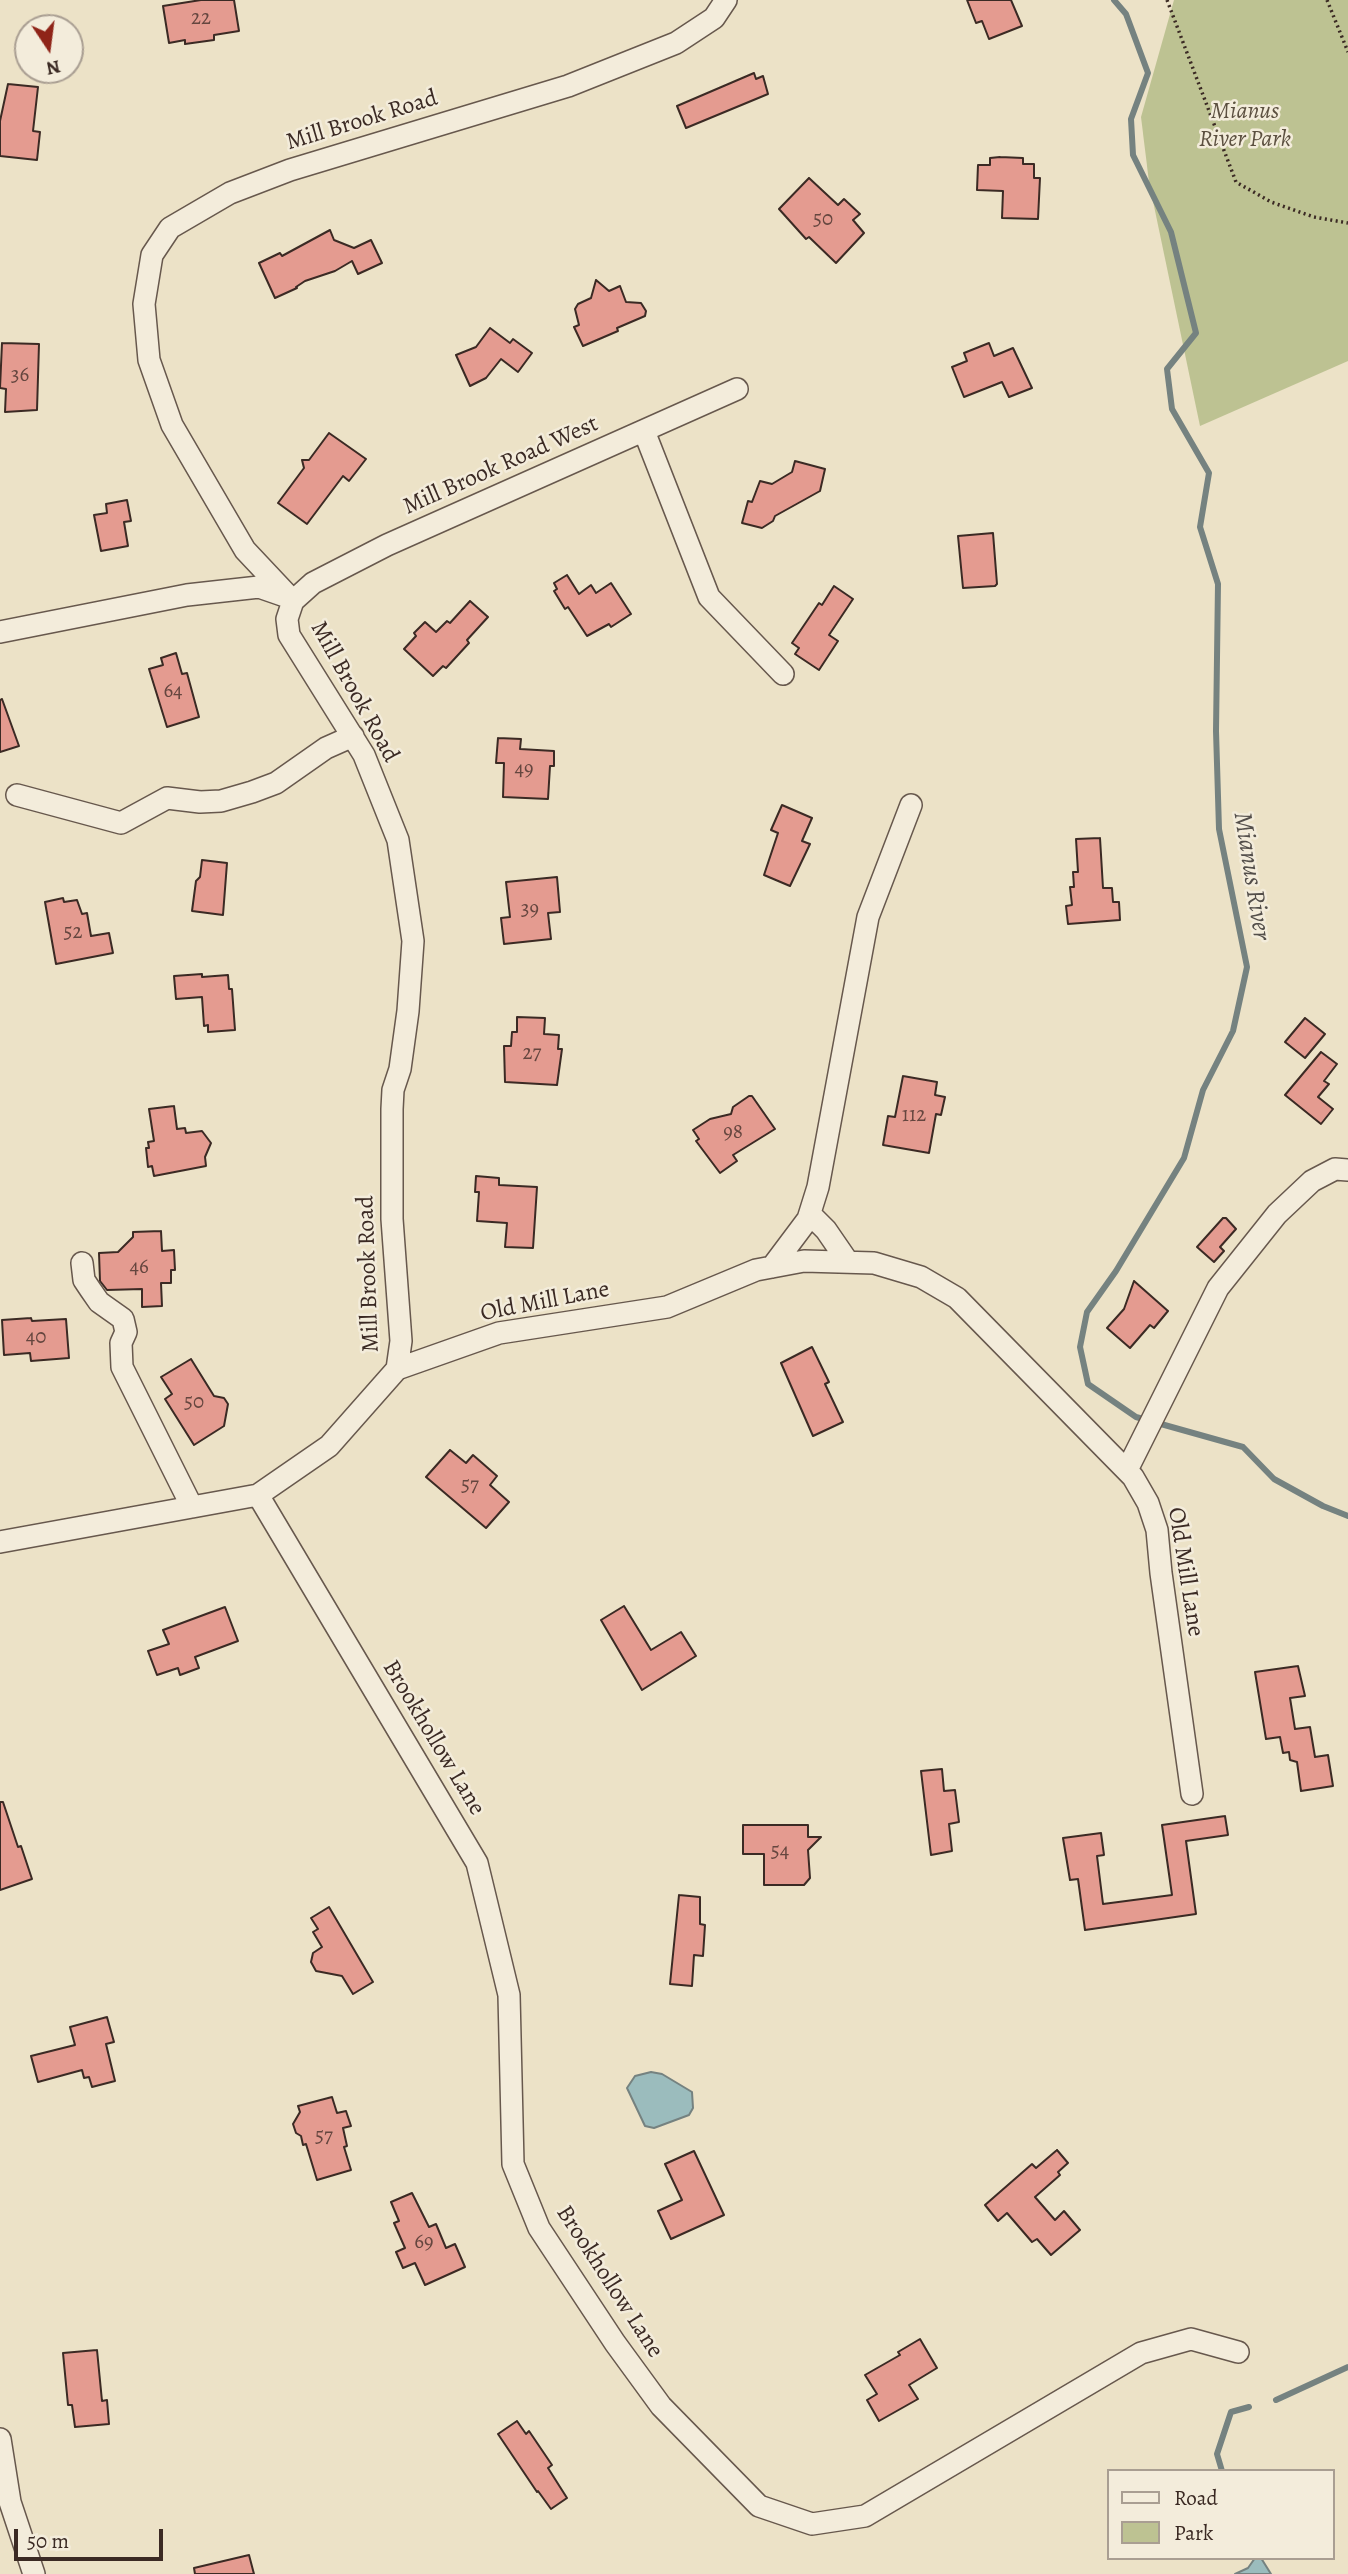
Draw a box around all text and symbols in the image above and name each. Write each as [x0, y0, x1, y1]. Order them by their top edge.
house number: 22 [191, 6, 211, 32]
north arrow [14, 14, 84, 84]
text: N [44, 53, 63, 82]
street label: Mill Brook Road [283, 84, 441, 158]
park label: Mianus River Park [1199, 98, 1291, 154]
house number: 50 [813, 207, 833, 233]
house number: 36 [11, 363, 29, 389]
street label: Mill Brook Road West [399, 410, 603, 522]
street label: Mill Brook Road [303, 616, 405, 768]
house number: 64 [163, 679, 183, 705]
house number: 49 [514, 757, 534, 783]
water label: Mianus River [1225, 810, 1277, 942]
house number: 39 [521, 897, 539, 923]
house number: 52 [63, 920, 83, 946]
house number: 27 [523, 1041, 541, 1067]
house number: 112 [902, 1103, 926, 1129]
house number: 98 [723, 1120, 743, 1146]
street label: Mill Brook Road [352, 1195, 386, 1353]
house number: 46 [129, 1255, 149, 1281]
street label: Old Mill Lane [478, 1275, 612, 1329]
house number: 40 [26, 1325, 46, 1351]
house number: 50 [184, 1390, 204, 1416]
house number: 57 [461, 1473, 479, 1499]
street label: Old Mill Lane [1161, 1505, 1209, 1639]
street label: Brookhollow Lane [375, 1655, 491, 1821]
house number: 54 [771, 1839, 789, 1865]
house number: 57 [315, 2124, 333, 2150]
street label: Brookhollow Lane [549, 2200, 669, 2364]
house number: 69 [414, 2230, 434, 2256]
legend [1106, 2469, 1334, 2560]
text: Road [1174, 2484, 1218, 2512]
scale bar [18, 2514, 166, 2558]
text: Park [1174, 2519, 1213, 2547]
text: 50 m [27, 2527, 69, 2555]

